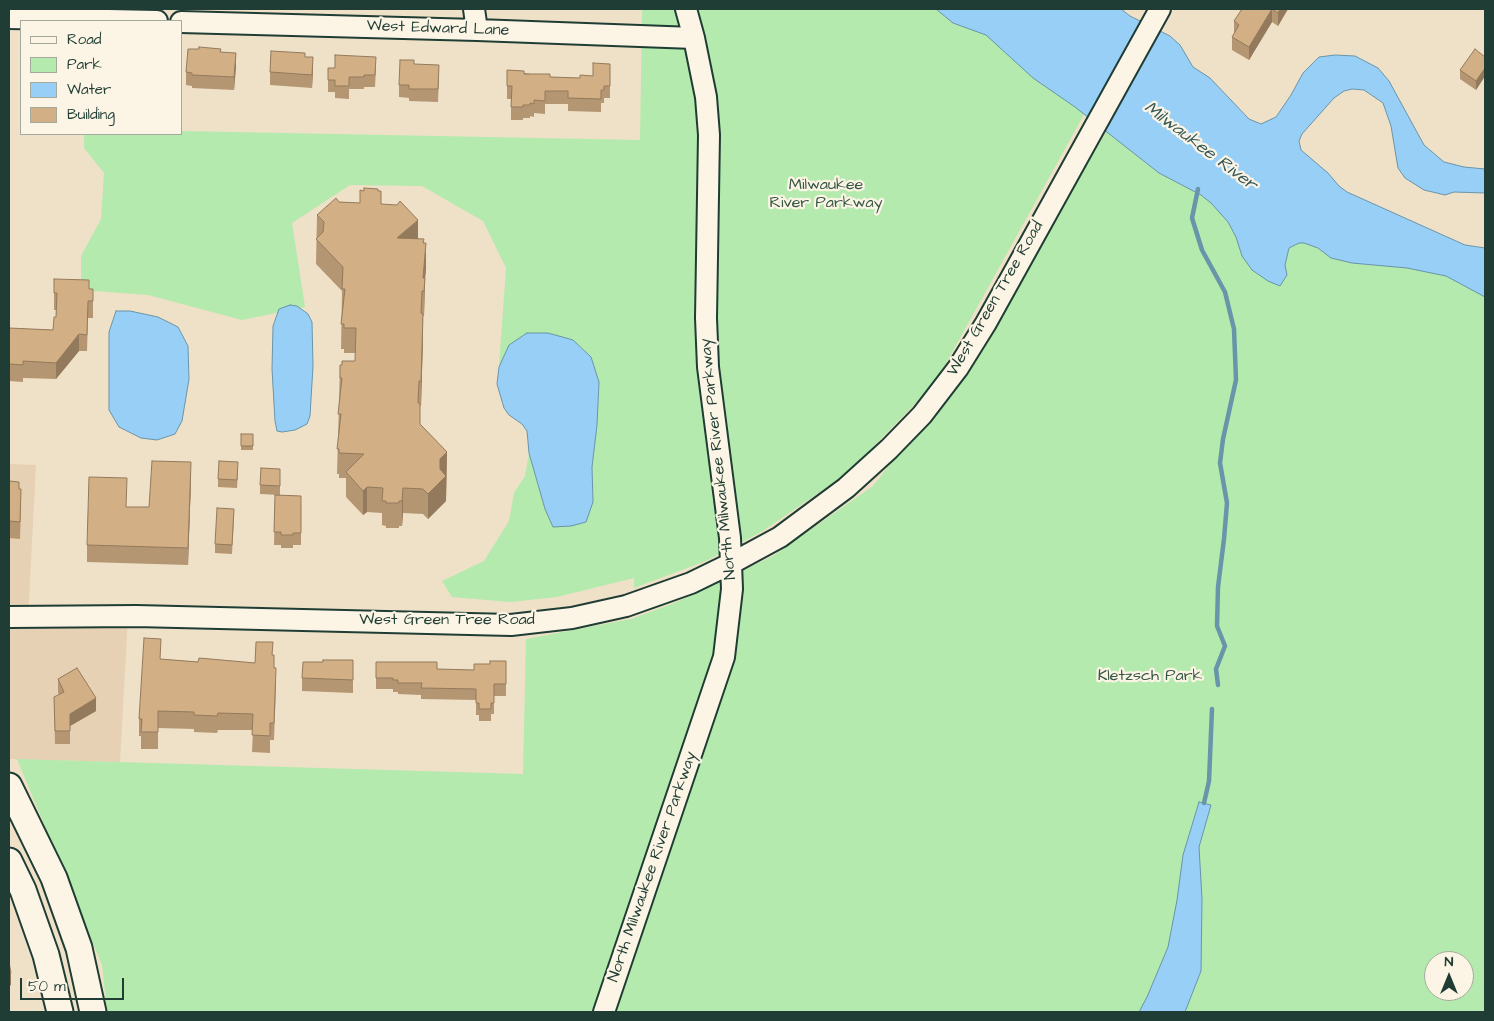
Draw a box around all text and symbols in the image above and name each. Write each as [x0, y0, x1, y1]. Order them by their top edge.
street label: West Edward Lane [366, 17, 510, 41]
legend [20, 20, 182, 135]
text: Road [67, 29, 101, 50]
text: Park [67, 54, 102, 75]
text: Water [67, 79, 111, 100]
water label: Milwaukee River [1139, 98, 1261, 196]
text: Building [67, 104, 115, 125]
park label: Milwaukee River Parkway [770, 176, 882, 214]
street label: West Green Tree Road [944, 218, 1048, 380]
street label: North Milwaukee River Parkway [697, 337, 741, 581]
street label: West Green Tree Road [359, 611, 535, 631]
park label: Kletzsch Park [1098, 667, 1202, 687]
street label: North Milwaukee River Parkway [604, 749, 702, 985]
north arrow [1424, 951, 1474, 1001]
text: N [1445, 952, 1453, 972]
scale bar [22, 968, 126, 1000]
text: 50 m [28, 976, 66, 997]

